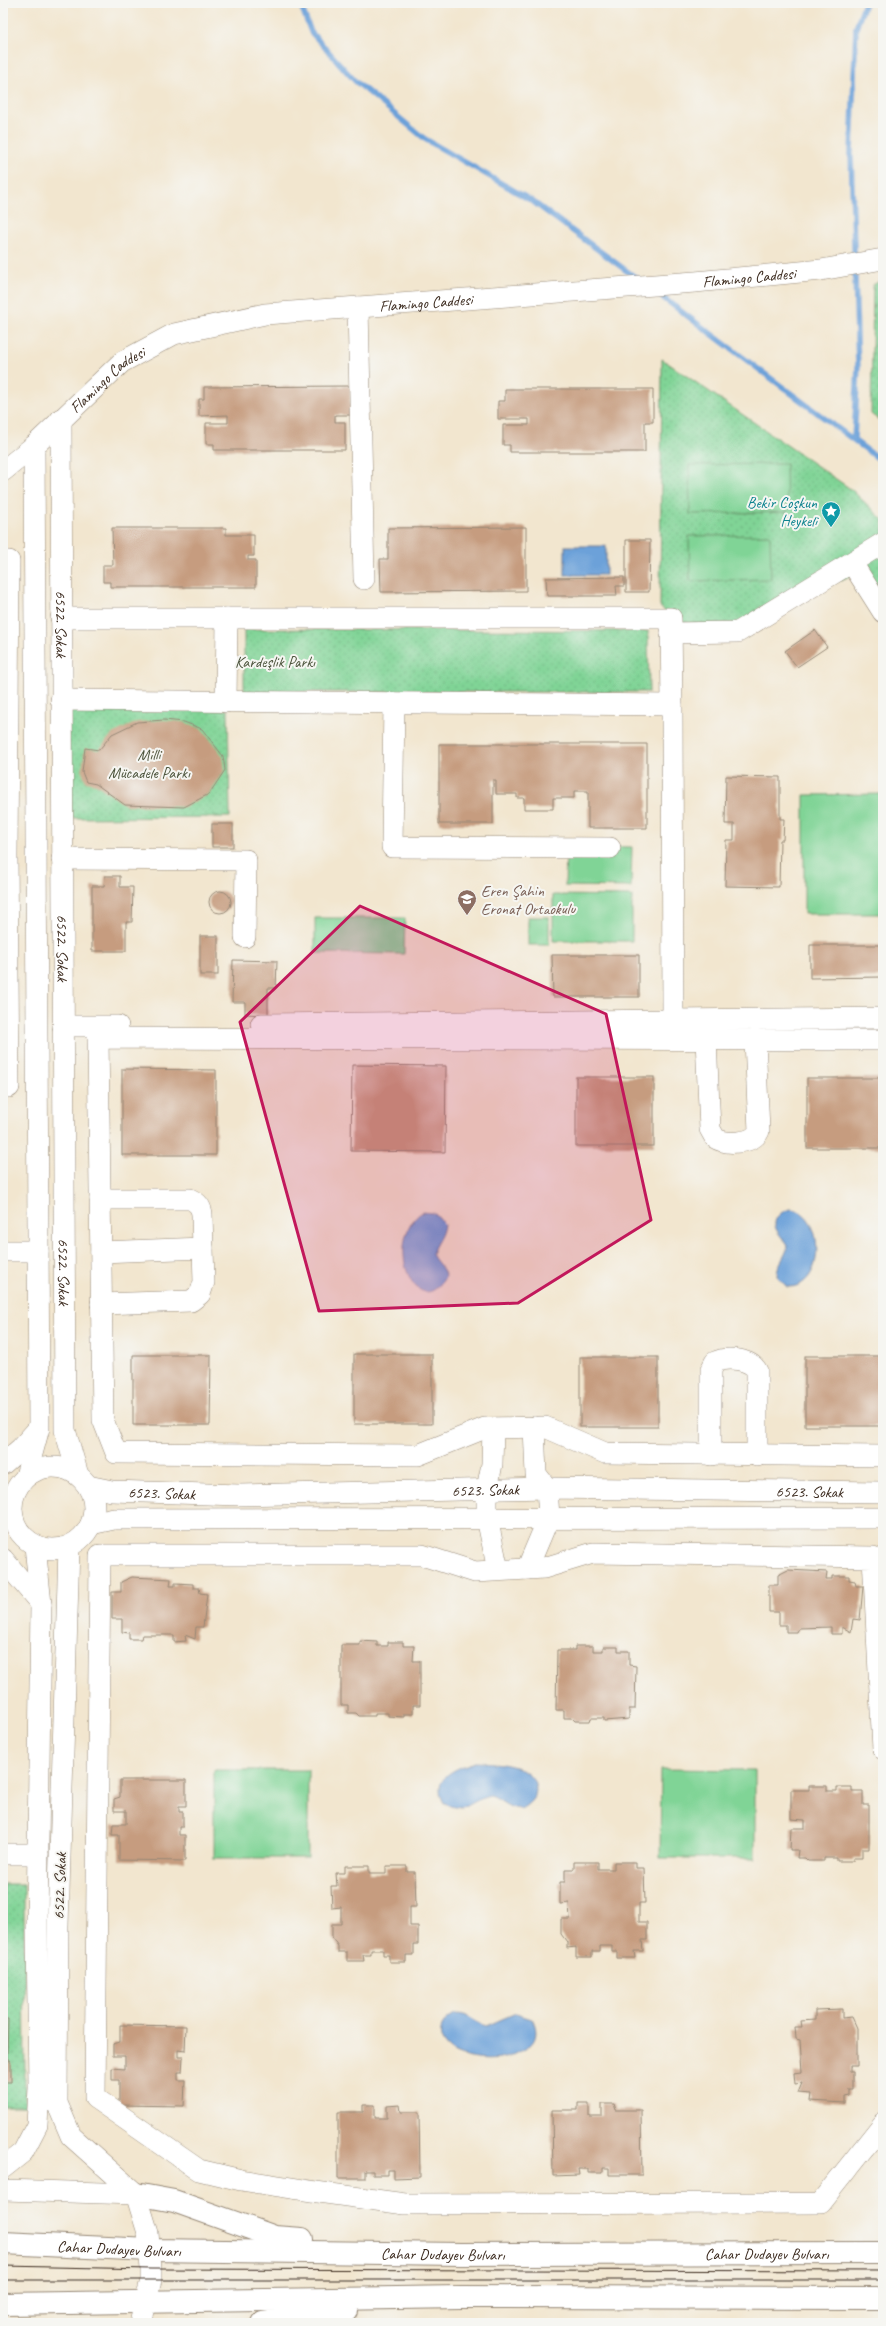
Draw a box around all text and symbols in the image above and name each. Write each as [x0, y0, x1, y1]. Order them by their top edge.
street label: Flamingo Caddesi [702, 263, 798, 292]
street label: Flamingo Caddesi [379, 289, 475, 316]
street label: Flamingo Caddesi [66, 342, 150, 418]
place label: Bekir Coşkun Heykeli [747, 493, 819, 531]
place icon: Bekir Coşkun Heykeli [820, 500, 842, 528]
street label: 6522. Sokak [51, 590, 71, 659]
park label: Kardeşlik Parkı [235, 652, 316, 672]
park label: Milli Mücadele Parkı [108, 745, 191, 783]
place label: Eren Şahin Eronat Ortaokulu [481, 881, 576, 919]
school or university icon: Eren Şahin Eronat Ortaokulu [456, 888, 478, 916]
street label: 6522. Sokak [52, 914, 72, 983]
street label: 6522. Sokak [53, 1238, 74, 1307]
street label: 6523. Sokak [452, 1480, 520, 1501]
street label: 6523. Sokak [776, 1482, 844, 1503]
street label: 6523. Sokak [128, 1483, 197, 1505]
street label: 6522. Sokak [49, 1851, 71, 1920]
street label: Cahar Dudayev Bulvarı [56, 2237, 182, 2261]
street label: Cahar Dudayev Bulvarı [381, 2244, 506, 2265]
street label: Cahar Dudayev Bulvarı [705, 2244, 830, 2264]

